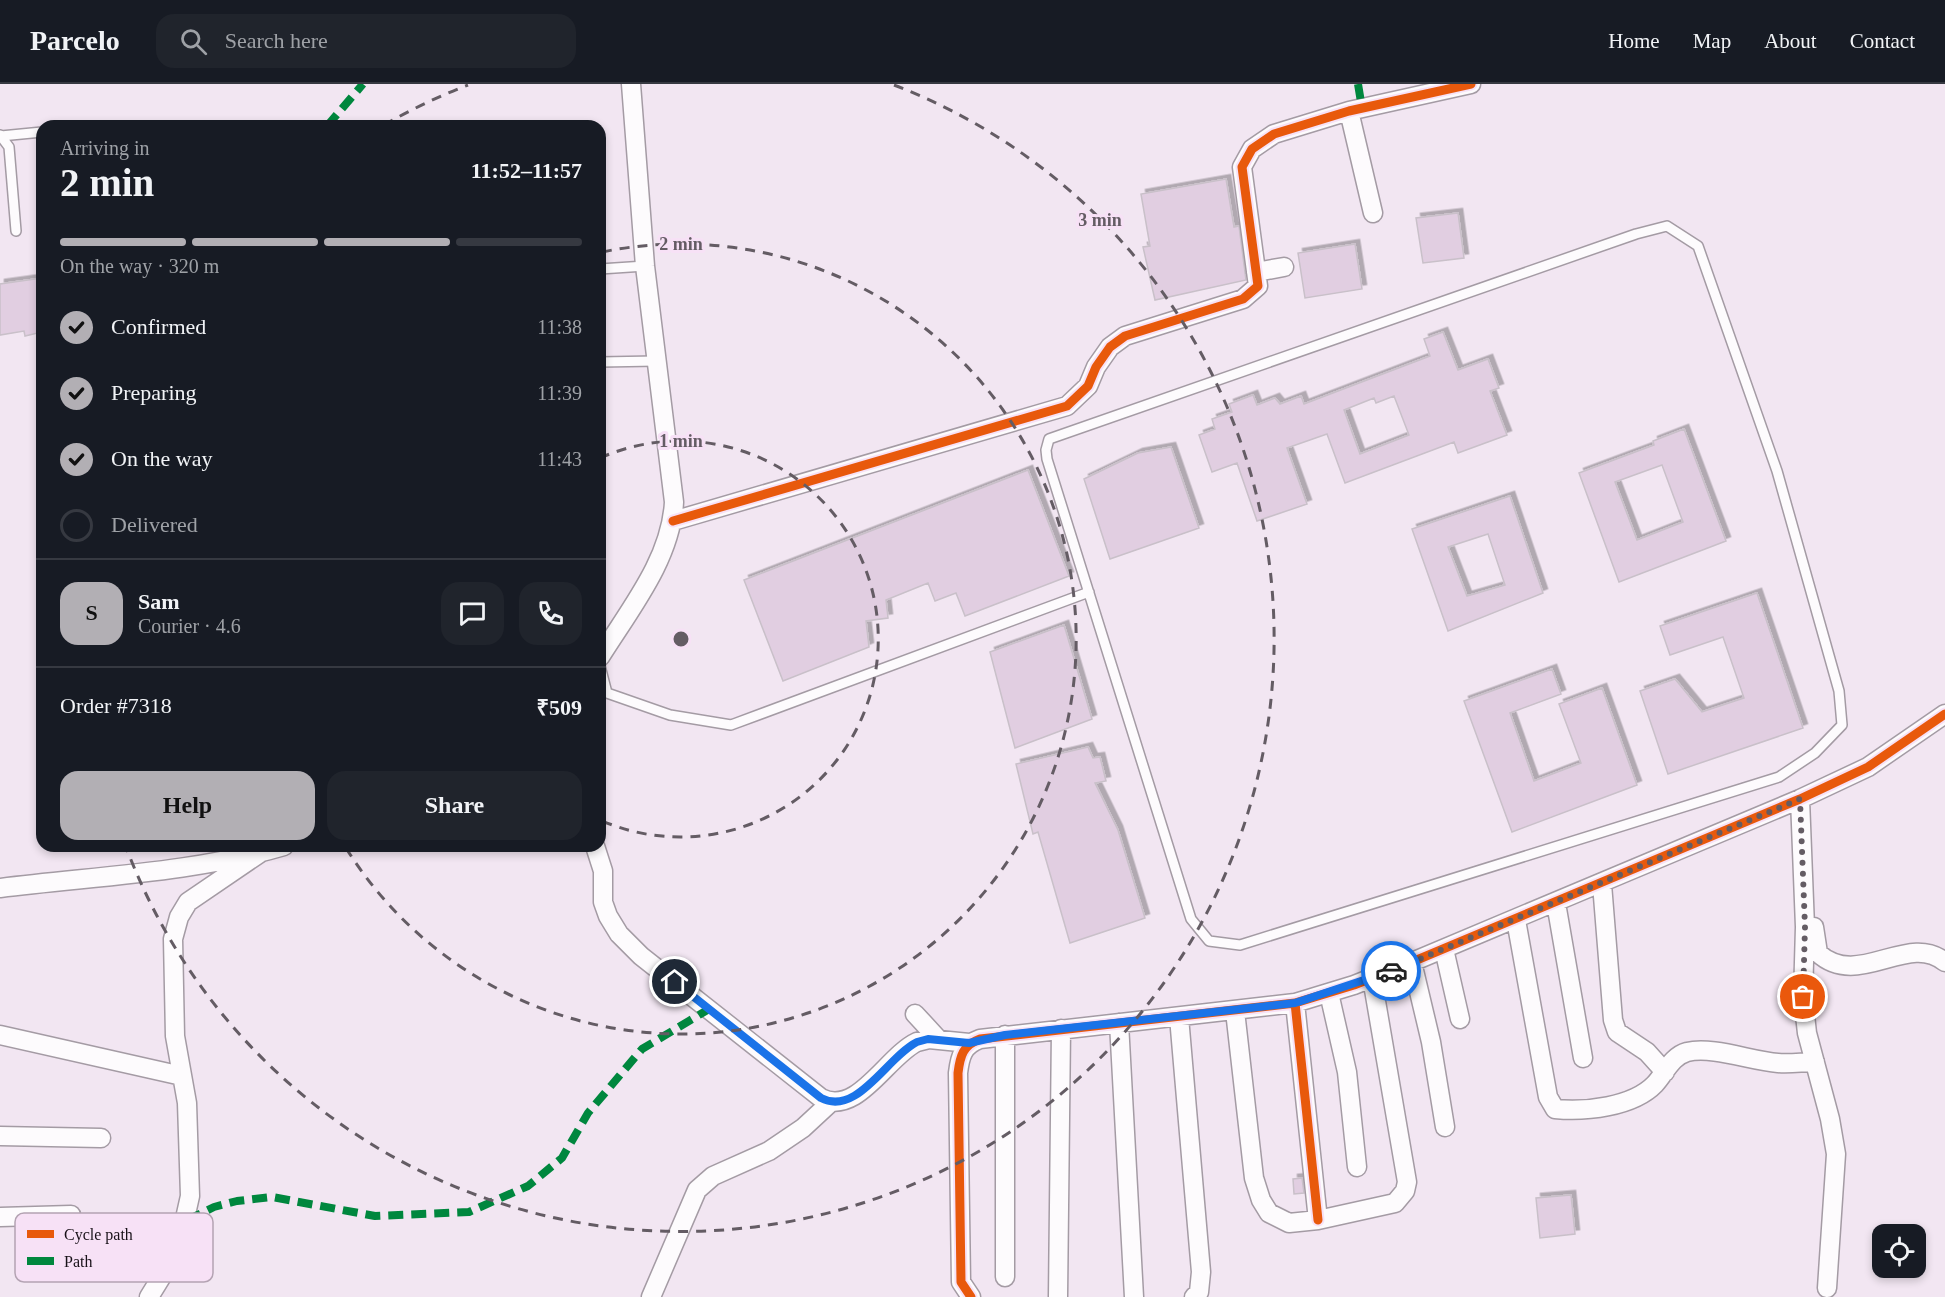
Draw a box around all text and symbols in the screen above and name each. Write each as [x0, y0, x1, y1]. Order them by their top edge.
search box [156, 14, 576, 68]
text: Parcelo [30, 25, 120, 56]
icon: search [177, 25, 210, 58]
text: Search here [225, 28, 328, 53]
text: Home [1608, 29, 1660, 53]
text: Map [1693, 29, 1731, 53]
text: About [1764, 29, 1817, 53]
text: Contact [1850, 29, 1915, 53]
text: Arriving in [60, 137, 149, 159]
text: 11:52–11:57 [471, 158, 582, 183]
text: 2 min [60, 161, 154, 204]
text: 3 min [1078, 210, 1122, 230]
text: 2 min [659, 234, 703, 254]
text: On the way · 320 m [60, 255, 219, 277]
icon: check [60, 311, 93, 344]
text: Confirmed [111, 314, 206, 339]
text: 11:38 [537, 316, 582, 338]
icon: check [60, 377, 93, 410]
text: Preparing [111, 380, 197, 405]
text: 11:39 [537, 382, 582, 404]
text: 1 min [659, 431, 703, 451]
icon: check [60, 443, 93, 476]
text: On the way [111, 446, 212, 471]
text: 11:43 [537, 448, 582, 470]
text: Delivered [111, 512, 198, 537]
button: chat [441, 582, 504, 645]
button: phone [519, 582, 582, 645]
text: Sam [138, 589, 180, 614]
text: S [85, 600, 98, 625]
text: Courier · 4.6 [138, 615, 241, 637]
centre of rings [671, 629, 691, 649]
text: Order #7318 [60, 693, 172, 718]
text: ₹509 [536, 695, 582, 720]
button: Help [60, 771, 315, 840]
button: Share [327, 771, 582, 840]
courier [1361, 941, 1421, 1001]
icon: car [1375, 955, 1408, 988]
pin [649, 956, 700, 1007]
icon: home [658, 965, 691, 998]
pin [1777, 971, 1828, 1022]
icon: bag [1786, 980, 1819, 1013]
legend [15, 1213, 213, 1282]
map controls [1872, 1224, 1926, 1278]
button: locate [1872, 1224, 1926, 1278]
text: Cycle path [64, 1226, 133, 1244]
text: Path [64, 1253, 92, 1270]

